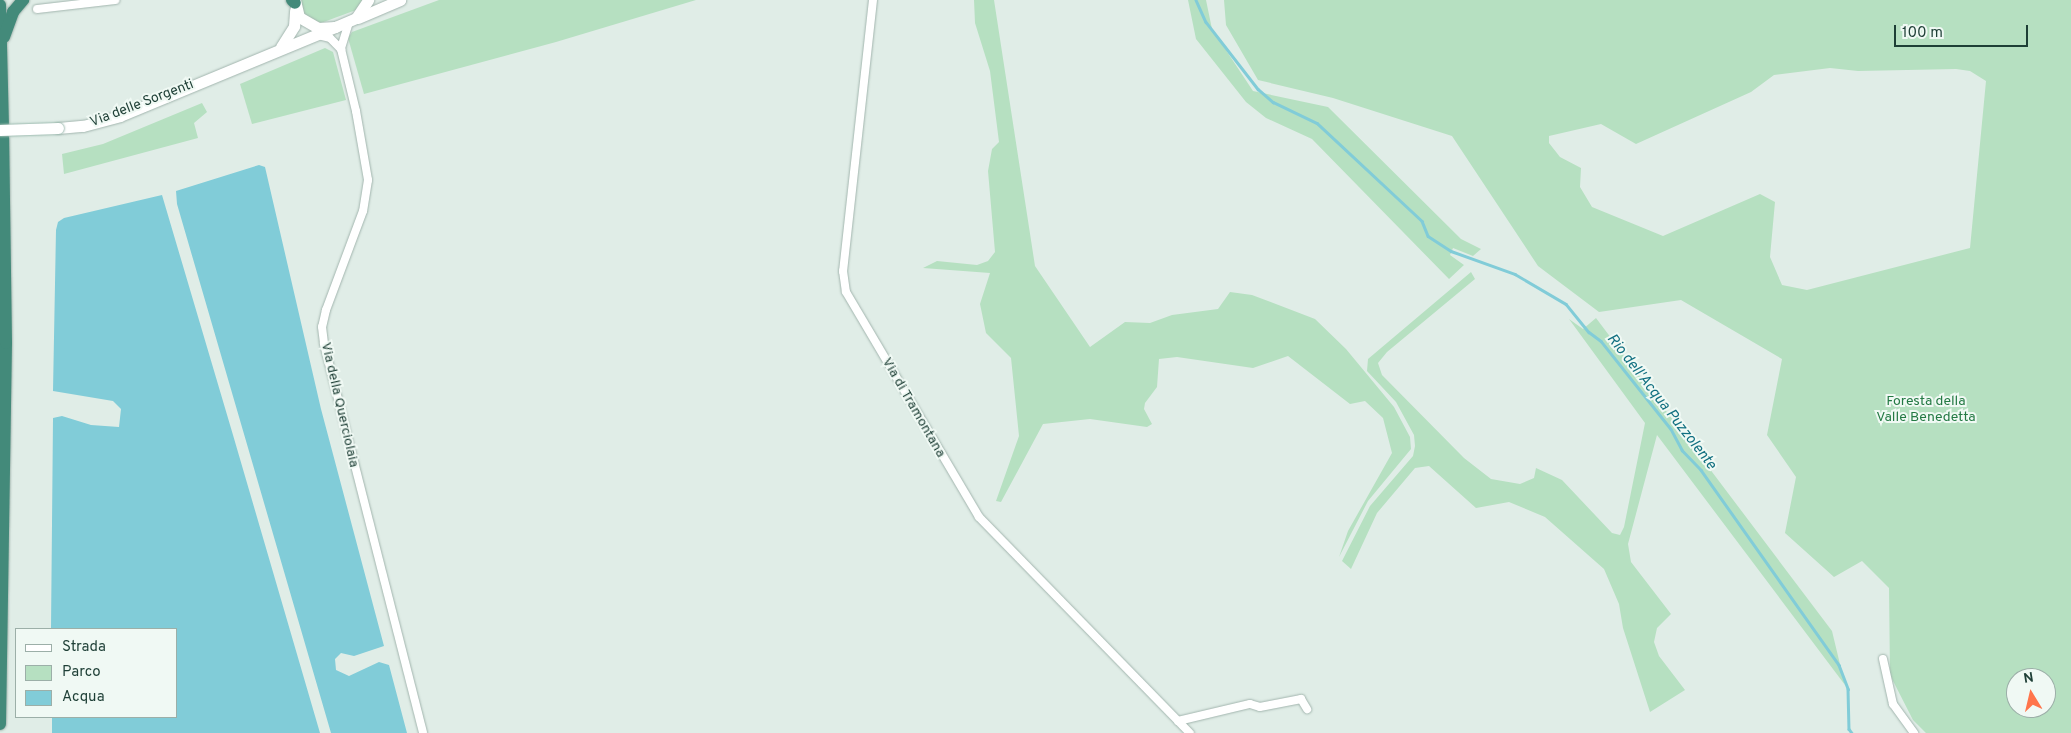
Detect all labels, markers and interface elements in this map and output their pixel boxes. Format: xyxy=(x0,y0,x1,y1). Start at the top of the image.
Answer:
scale bar xyxy=(1896,15,2030,47)
text: 100 m xyxy=(1902,24,1943,43)
street label: Via delle Sorgenti xyxy=(88,77,196,131)
water label: Rio dell'Acqua Puzzolente xyxy=(1602,331,1720,473)
street label: Via della Querciolaia xyxy=(316,341,362,469)
street label: Via di Tramontana xyxy=(877,355,949,461)
park label: Foresta della Valle Benedetta xyxy=(1876,394,1976,427)
legend xyxy=(15,628,178,718)
text: Strada xyxy=(62,638,106,657)
text: Parco xyxy=(62,663,101,682)
north arrow xyxy=(2006,668,2056,718)
text: N xyxy=(2022,669,2035,688)
text: Acqua xyxy=(62,688,105,707)

